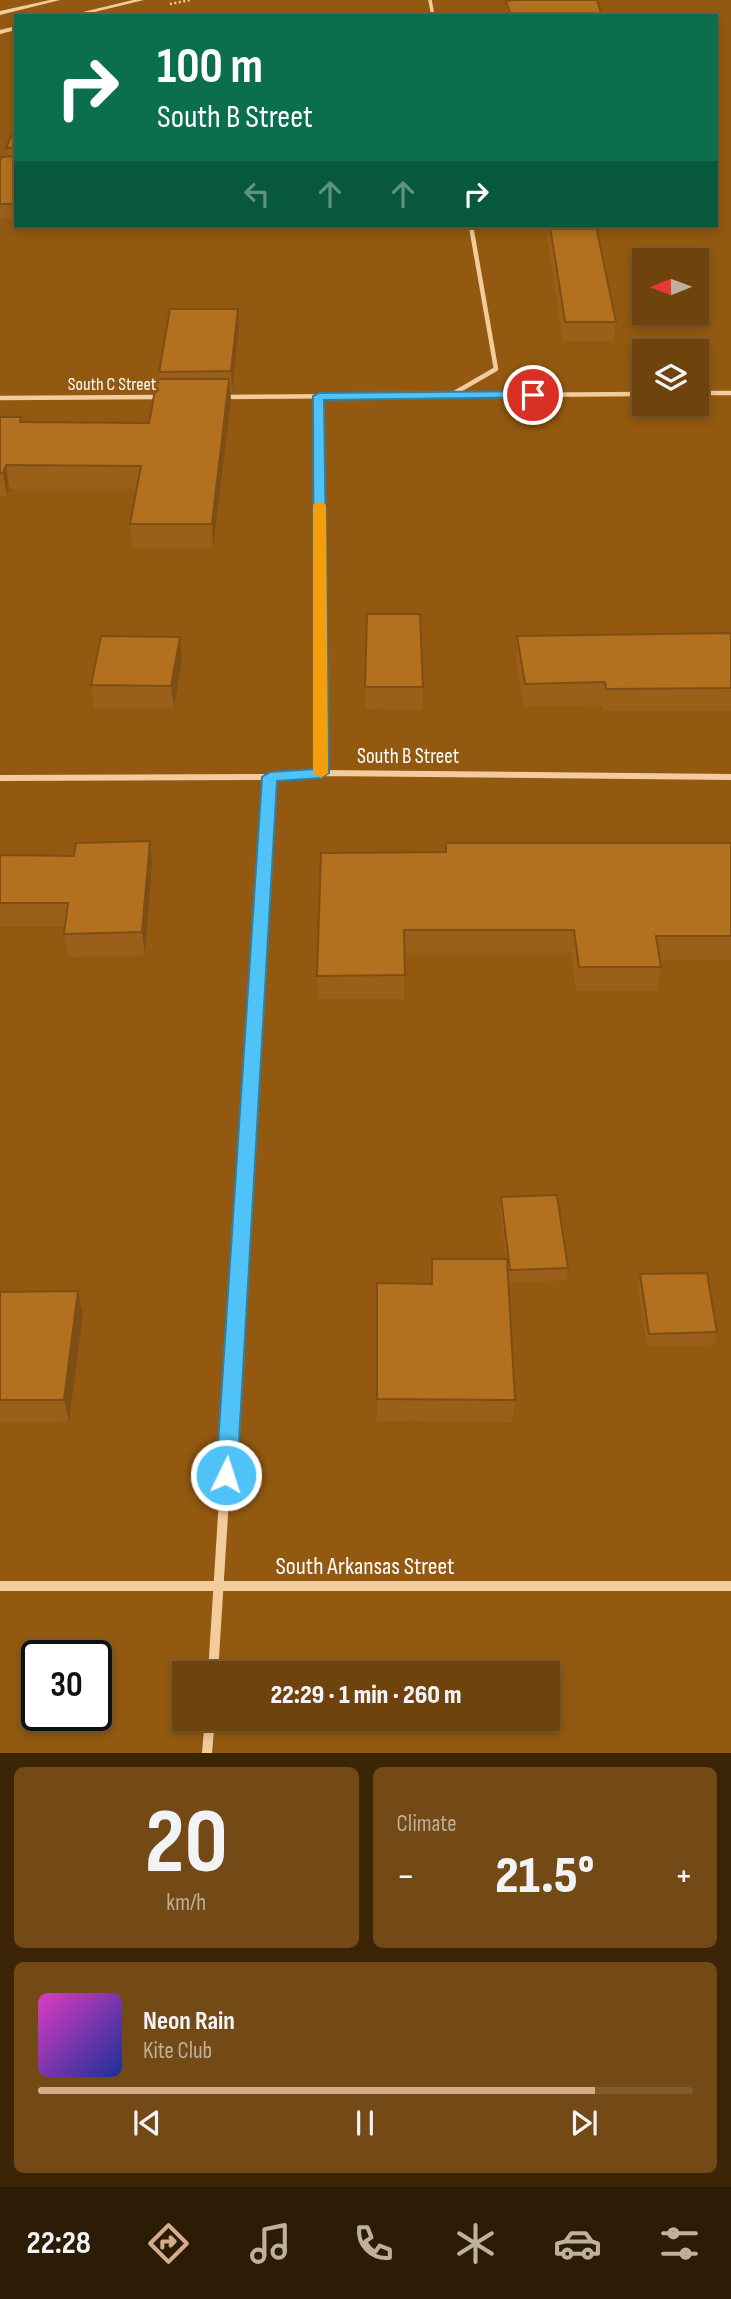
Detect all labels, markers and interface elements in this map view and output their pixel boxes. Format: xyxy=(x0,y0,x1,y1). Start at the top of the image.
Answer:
text: 100 m xyxy=(157,38,263,97)
icon: right xyxy=(42,42,133,133)
text: South B Street xyxy=(157,98,313,137)
icon: left xyxy=(238,175,276,213)
icon: ahead xyxy=(311,175,349,213)
icon: ahead xyxy=(384,175,422,213)
icon: right xyxy=(457,175,495,213)
north arrow xyxy=(632,248,709,326)
map controls xyxy=(632,248,709,416)
button: layers xyxy=(632,339,709,416)
pin xyxy=(503,365,563,425)
street label: South C Street xyxy=(68,374,157,395)
icon: arrive xyxy=(514,376,552,414)
street label: South B Street xyxy=(357,744,459,769)
position arrow xyxy=(189,1438,263,1512)
street label: South Arkansas Street xyxy=(276,1552,454,1581)
speed limit sign: 30 xyxy=(21,1640,112,1731)
text: 22:29 · 1 min · 260 m xyxy=(270,1680,462,1711)
text: 20 xyxy=(145,1789,228,1898)
text: Climate xyxy=(397,1810,456,1838)
text: 21.5° xyxy=(495,1845,594,1908)
text: − xyxy=(397,1854,415,1899)
text: + xyxy=(674,1854,693,1899)
text: km/h xyxy=(166,1889,206,1917)
text: Neon Rain xyxy=(143,2006,235,2037)
text: Kite Club xyxy=(143,2037,212,2065)
icon: previous xyxy=(128,2104,166,2142)
icon: pause xyxy=(346,2104,384,2142)
icon: next xyxy=(565,2104,603,2142)
icon: directions xyxy=(144,2219,193,2268)
icon: music xyxy=(246,2219,295,2268)
icon: phone xyxy=(349,2219,398,2268)
icon: climate xyxy=(451,2219,500,2268)
icon: car xyxy=(553,2219,602,2268)
icon: filters xyxy=(655,2219,704,2268)
text: 22:28 xyxy=(27,2224,91,2263)

